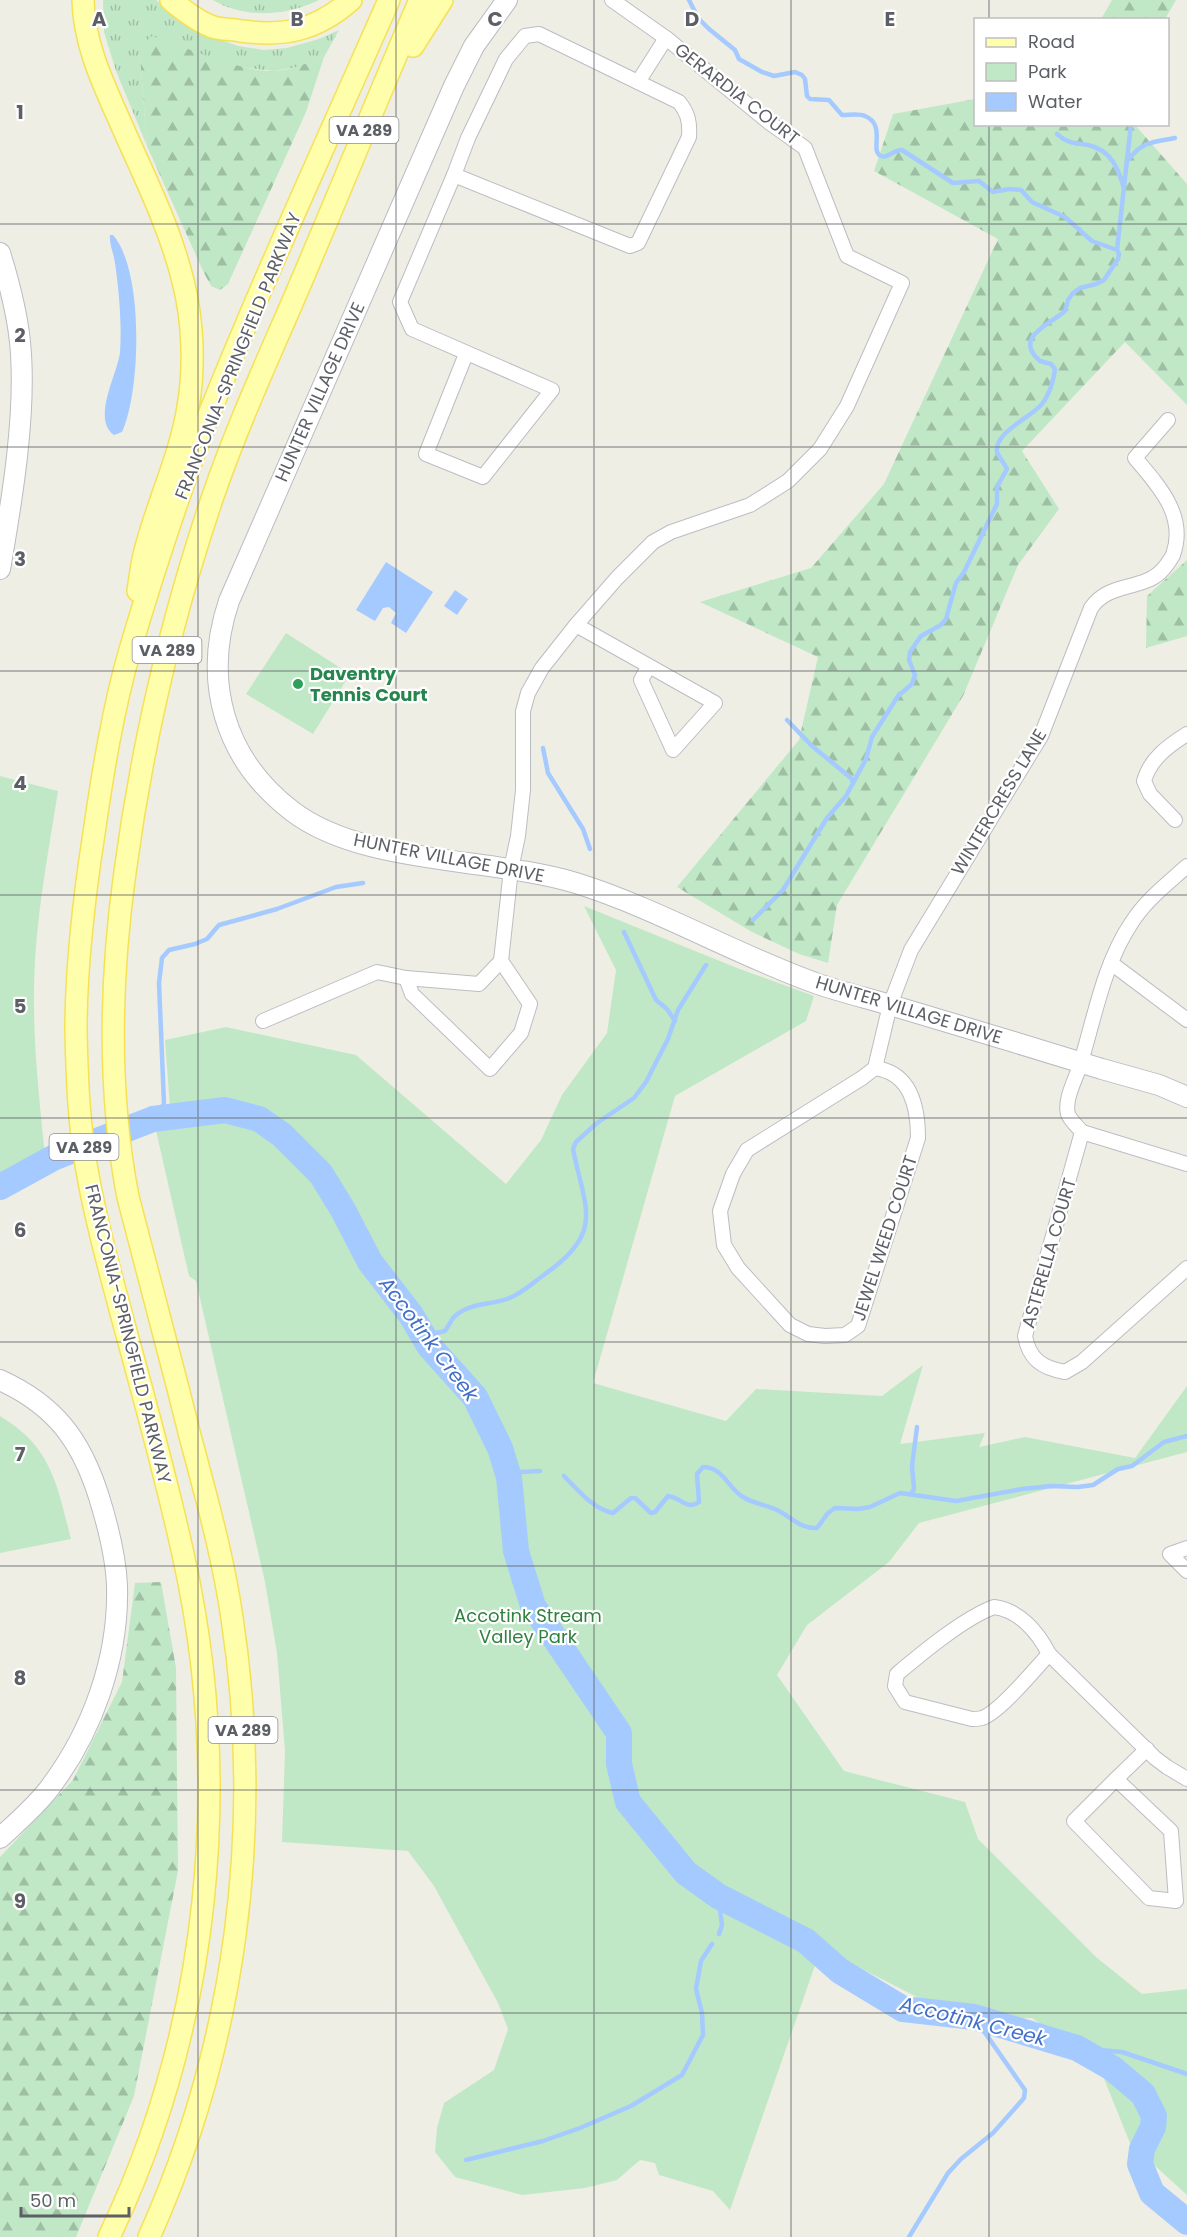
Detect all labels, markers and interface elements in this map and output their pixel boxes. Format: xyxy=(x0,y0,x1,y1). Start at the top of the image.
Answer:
text: A xyxy=(92,5,107,33)
text: B xyxy=(290,5,304,33)
text: C xyxy=(487,5,503,33)
text: D xyxy=(685,5,699,33)
text: E xyxy=(885,5,895,33)
legend xyxy=(974,18,1169,126)
text: Road xyxy=(1028,29,1075,54)
street label: GERARDIA COURT xyxy=(670,37,805,150)
text: Park xyxy=(1028,59,1067,84)
text: Water xyxy=(1028,89,1082,114)
text: 1 xyxy=(16,98,24,126)
road number: VA 289 xyxy=(330,117,398,143)
street label: FRANCONIA-SPRINGFIELD PARKWAY xyxy=(168,208,307,503)
street label: HUNTER VILLAGE DRIVE xyxy=(269,298,370,485)
text: 2 xyxy=(14,321,26,349)
text: 3 xyxy=(14,545,26,573)
road number: VA 289 xyxy=(132,637,201,663)
place label: Daventry Tennis Court xyxy=(310,661,428,707)
marker: Daventry Tennis Court xyxy=(291,677,305,691)
street label: WINTERCRESS LANE xyxy=(945,724,1052,879)
text: 4 xyxy=(13,769,27,797)
street label: HUNTER VILLAGE DRIVE xyxy=(352,827,547,888)
street label: HUNTER VILLAGE DRIVE xyxy=(813,969,1005,1050)
text: 5 xyxy=(14,992,27,1020)
road number: VA 289 xyxy=(50,1134,118,1160)
street label: JEWEL WEED COURT xyxy=(846,1152,923,1324)
street label: ASTERELLA COURT xyxy=(1015,1175,1082,1331)
street label: FRANCONIA-SPRINGFIELD PARKWAY xyxy=(79,1182,178,1487)
text: 6 xyxy=(14,1216,26,1244)
water label: Accotink Creek xyxy=(372,1270,486,1409)
text: 7 xyxy=(15,1440,26,1468)
park label: Accotink Stream Valley Park xyxy=(454,1603,602,1649)
text: 8 xyxy=(14,1664,26,1692)
road number: VA 289 xyxy=(208,1717,278,1743)
text: 9 xyxy=(14,1887,26,1915)
water label: Accotink Creek xyxy=(896,1989,1051,2053)
scale bar xyxy=(21,2180,129,2218)
text: 50 m xyxy=(30,2188,76,2213)

